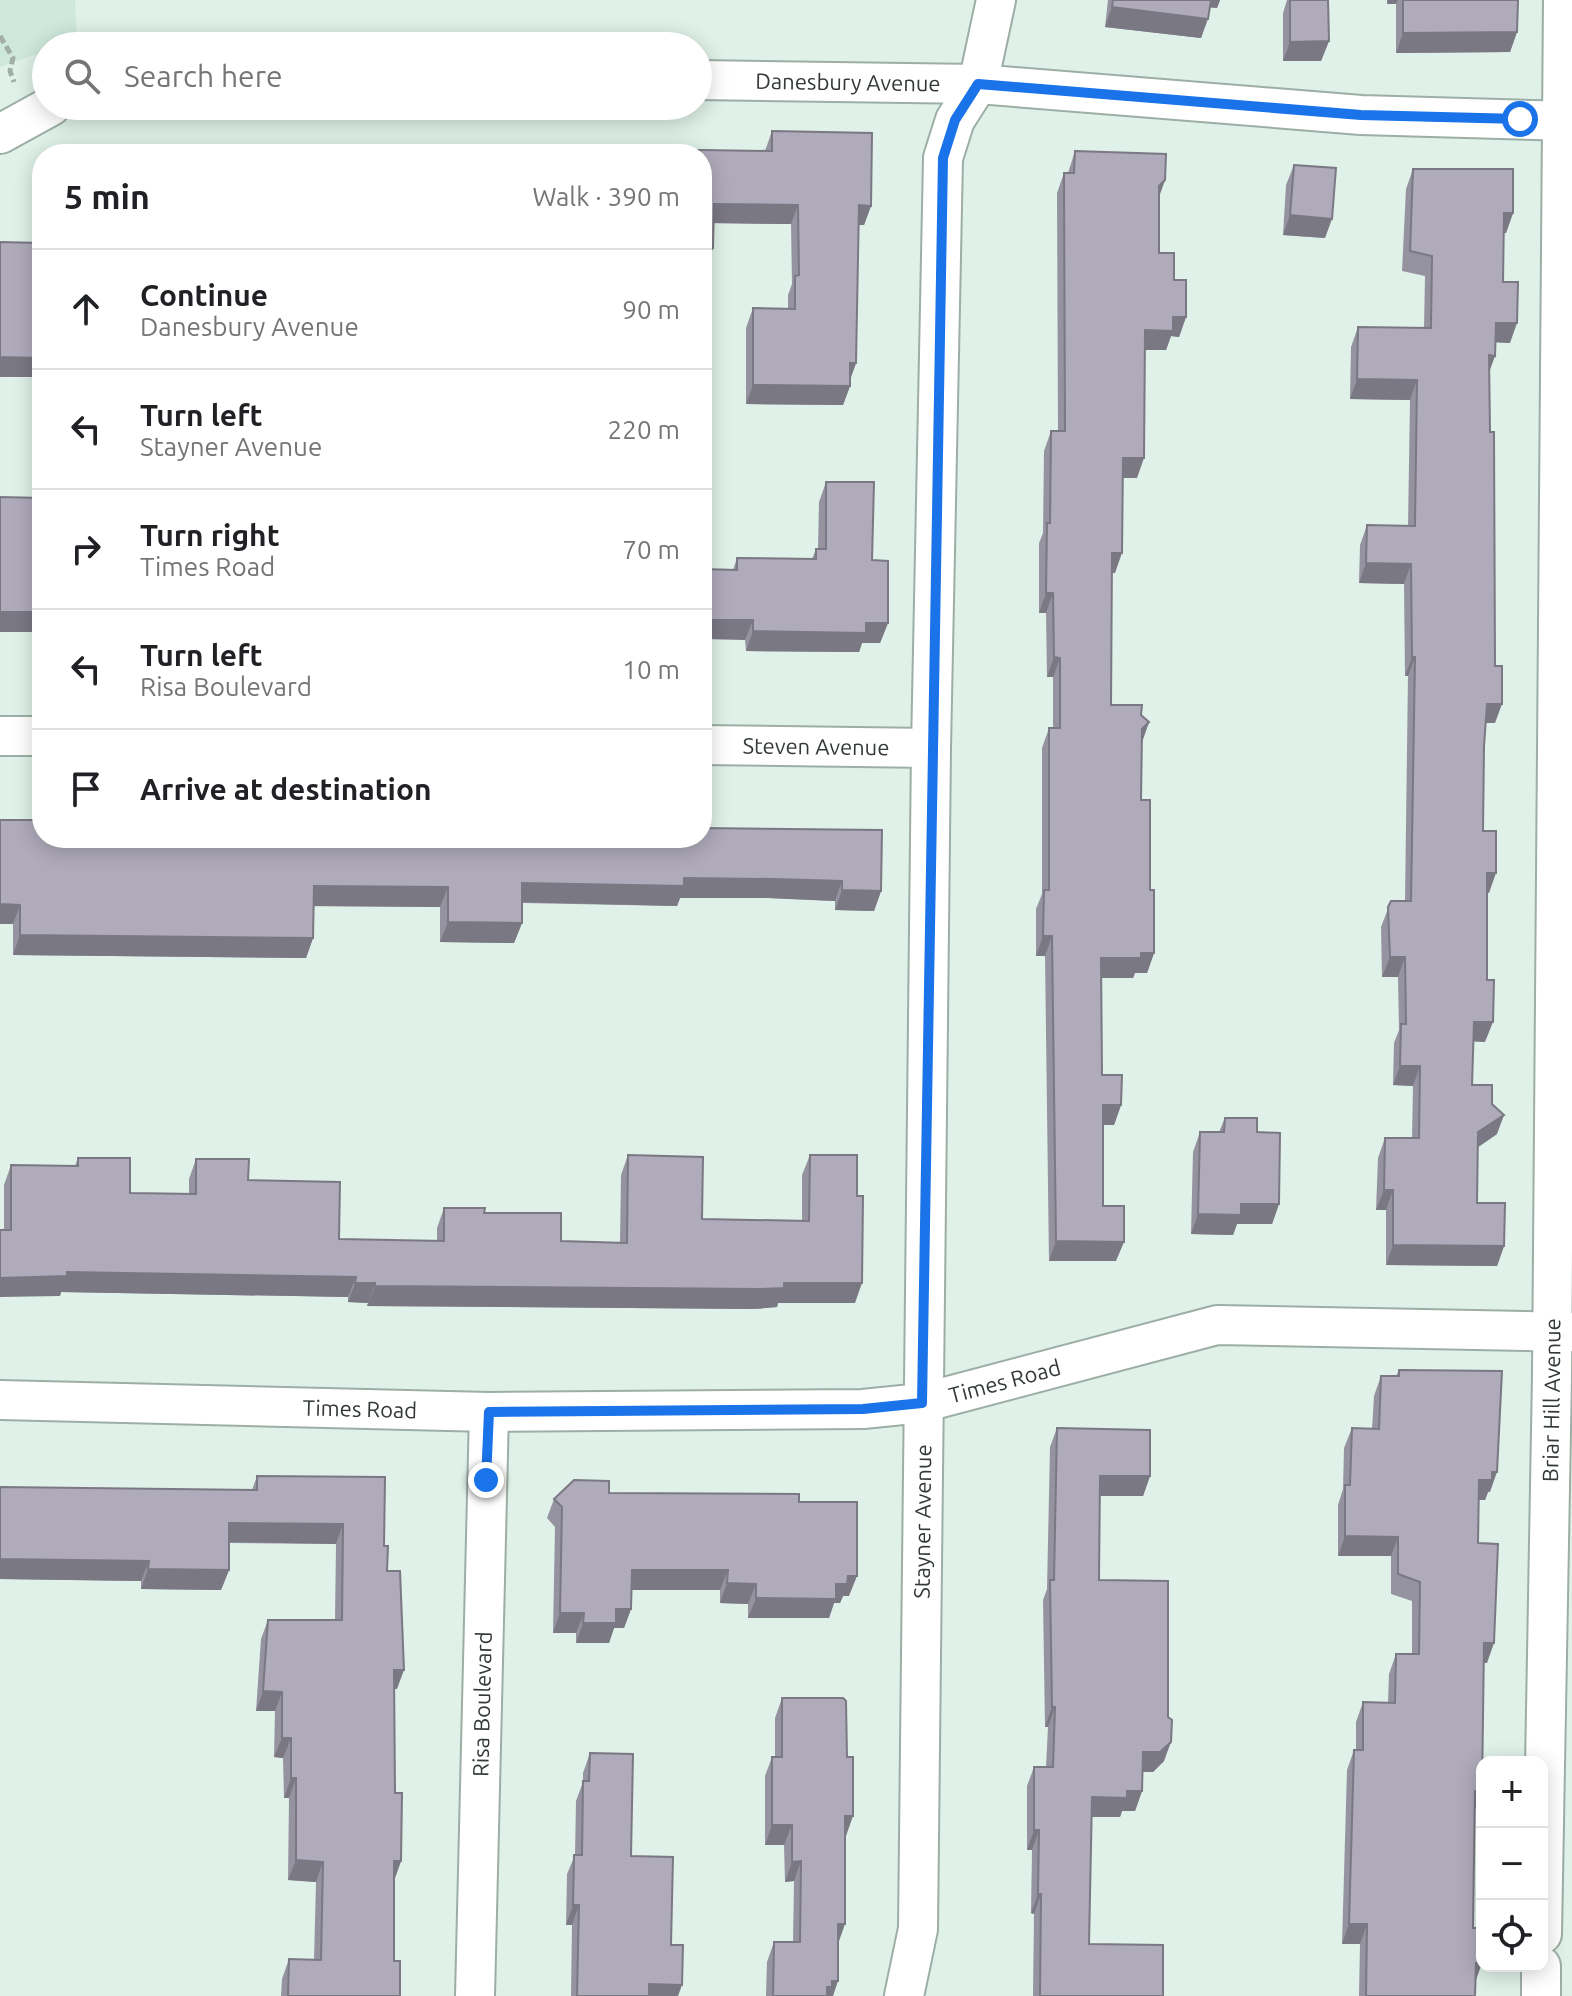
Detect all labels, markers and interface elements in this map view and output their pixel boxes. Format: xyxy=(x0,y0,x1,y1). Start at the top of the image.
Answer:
search box xyxy=(32,32,712,120)
icon: search xyxy=(60,54,104,98)
text: Search here xyxy=(124,59,283,93)
street label: Danesbury Avenue xyxy=(755,68,941,95)
route start xyxy=(1502,101,1538,137)
text: 5 min xyxy=(64,177,150,215)
text: Walk · 390 m xyxy=(532,182,680,211)
text: Continue xyxy=(140,278,268,312)
icon: ahead xyxy=(64,287,108,331)
text: 90 m xyxy=(622,295,680,324)
text: Danesbury Avenue xyxy=(140,312,359,341)
text: Turn left xyxy=(140,398,262,432)
icon: left xyxy=(64,407,108,451)
text: 220 m xyxy=(608,415,680,444)
text: Stayner Avenue xyxy=(140,432,322,461)
text: Turn right xyxy=(140,518,280,552)
icon: right xyxy=(64,527,108,571)
text: 70 m xyxy=(622,535,680,564)
text: Times Road xyxy=(140,552,275,581)
text: Turn left xyxy=(140,638,262,672)
icon: left xyxy=(64,647,108,691)
text: 10 m xyxy=(622,655,680,684)
text: Risa Boulevard xyxy=(140,672,312,701)
street label: Steven Avenue xyxy=(742,733,890,759)
icon: arrive xyxy=(64,767,108,811)
text: Arrive at destination xyxy=(140,772,432,806)
street label: Briar Hill Avenue xyxy=(1537,1318,1564,1482)
street label: Times Road xyxy=(946,1354,1063,1407)
street label: Times Road xyxy=(302,1394,417,1422)
street label: Stayner Avenue xyxy=(909,1444,935,1599)
route end xyxy=(468,1462,504,1498)
street label: Risa Boulevard xyxy=(467,1631,496,1777)
map controls xyxy=(1476,1756,1548,1972)
button: + xyxy=(1476,1756,1548,1828)
button: − xyxy=(1476,1828,1548,1900)
button: locate xyxy=(1476,1900,1548,1972)

